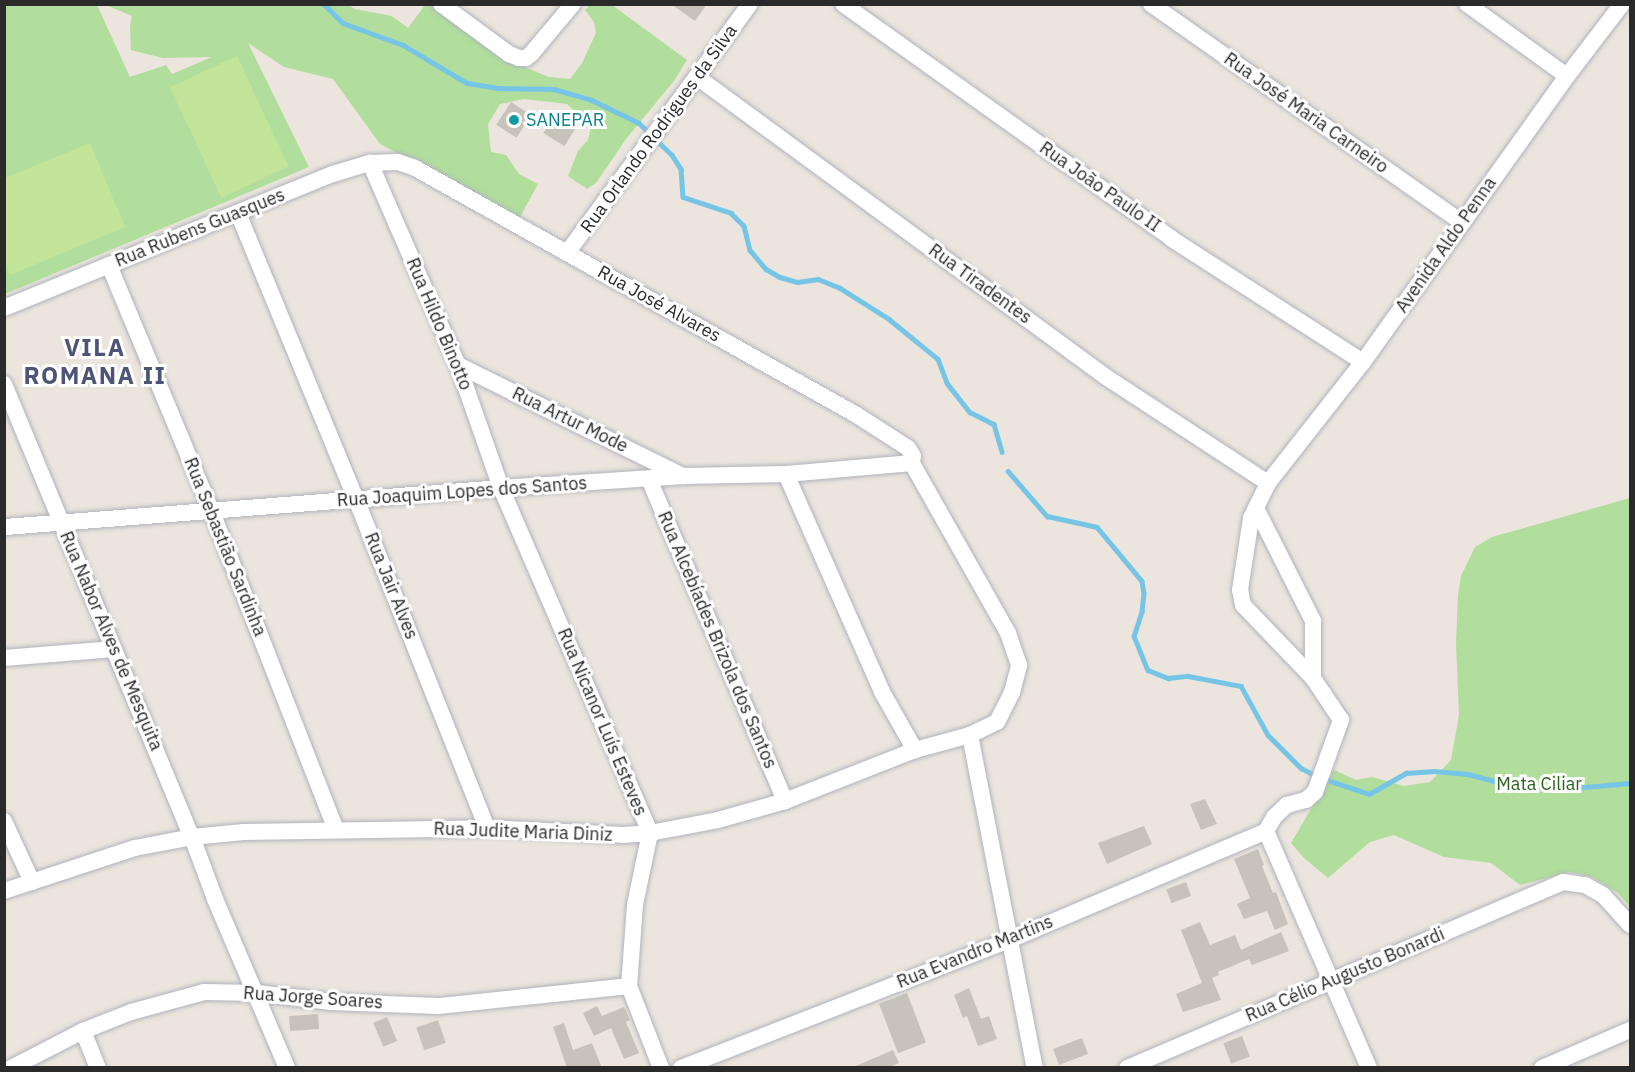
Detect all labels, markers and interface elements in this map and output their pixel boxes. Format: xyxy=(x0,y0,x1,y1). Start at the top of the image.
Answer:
street label: Rua Orlando Rodrigues da Silva xyxy=(576,21,742,237)
street label: Rua José Maria Carneiro xyxy=(1220,48,1392,178)
place label: SANEPAR xyxy=(526,109,604,131)
marker: SANEPAR xyxy=(507,113,521,127)
street label: Rua João Paulo II xyxy=(1035,137,1165,237)
street label: Avenida Aldo Penna xyxy=(1391,173,1501,317)
street label: Rua Rubens Guasques xyxy=(112,184,288,272)
street label: Rua Tiradentes xyxy=(924,239,1036,329)
street label: Rua Hildo Binotto xyxy=(401,255,477,393)
street label: Rua José Alvares xyxy=(594,261,724,347)
district label: VILA ROMANA II xyxy=(24,334,166,390)
street label: Rua Artur Mode xyxy=(509,383,631,457)
street label: Rua Sebastião Sardinha xyxy=(179,454,271,640)
street label: Rua Joaquim Lopes dos Santos xyxy=(336,472,588,512)
street label: Rua Alcebíades Brizola dos Santos xyxy=(653,508,781,772)
street label: Rua Nabor Alves de Mesquita xyxy=(55,528,167,754)
street label: Rua Jair Alves xyxy=(360,529,422,643)
street label: Rua Nicanor Luís Esteves xyxy=(553,625,651,819)
park label: Mata Ciliar xyxy=(1496,773,1582,795)
street label: Rua Judite Maria Diniz xyxy=(433,818,613,846)
street label: Rua Evandro Martins xyxy=(894,911,1056,993)
street label: Rua Célio Augusto Bonardi xyxy=(1242,923,1448,1027)
street label: Rua Jorge Soares xyxy=(242,982,384,1014)

